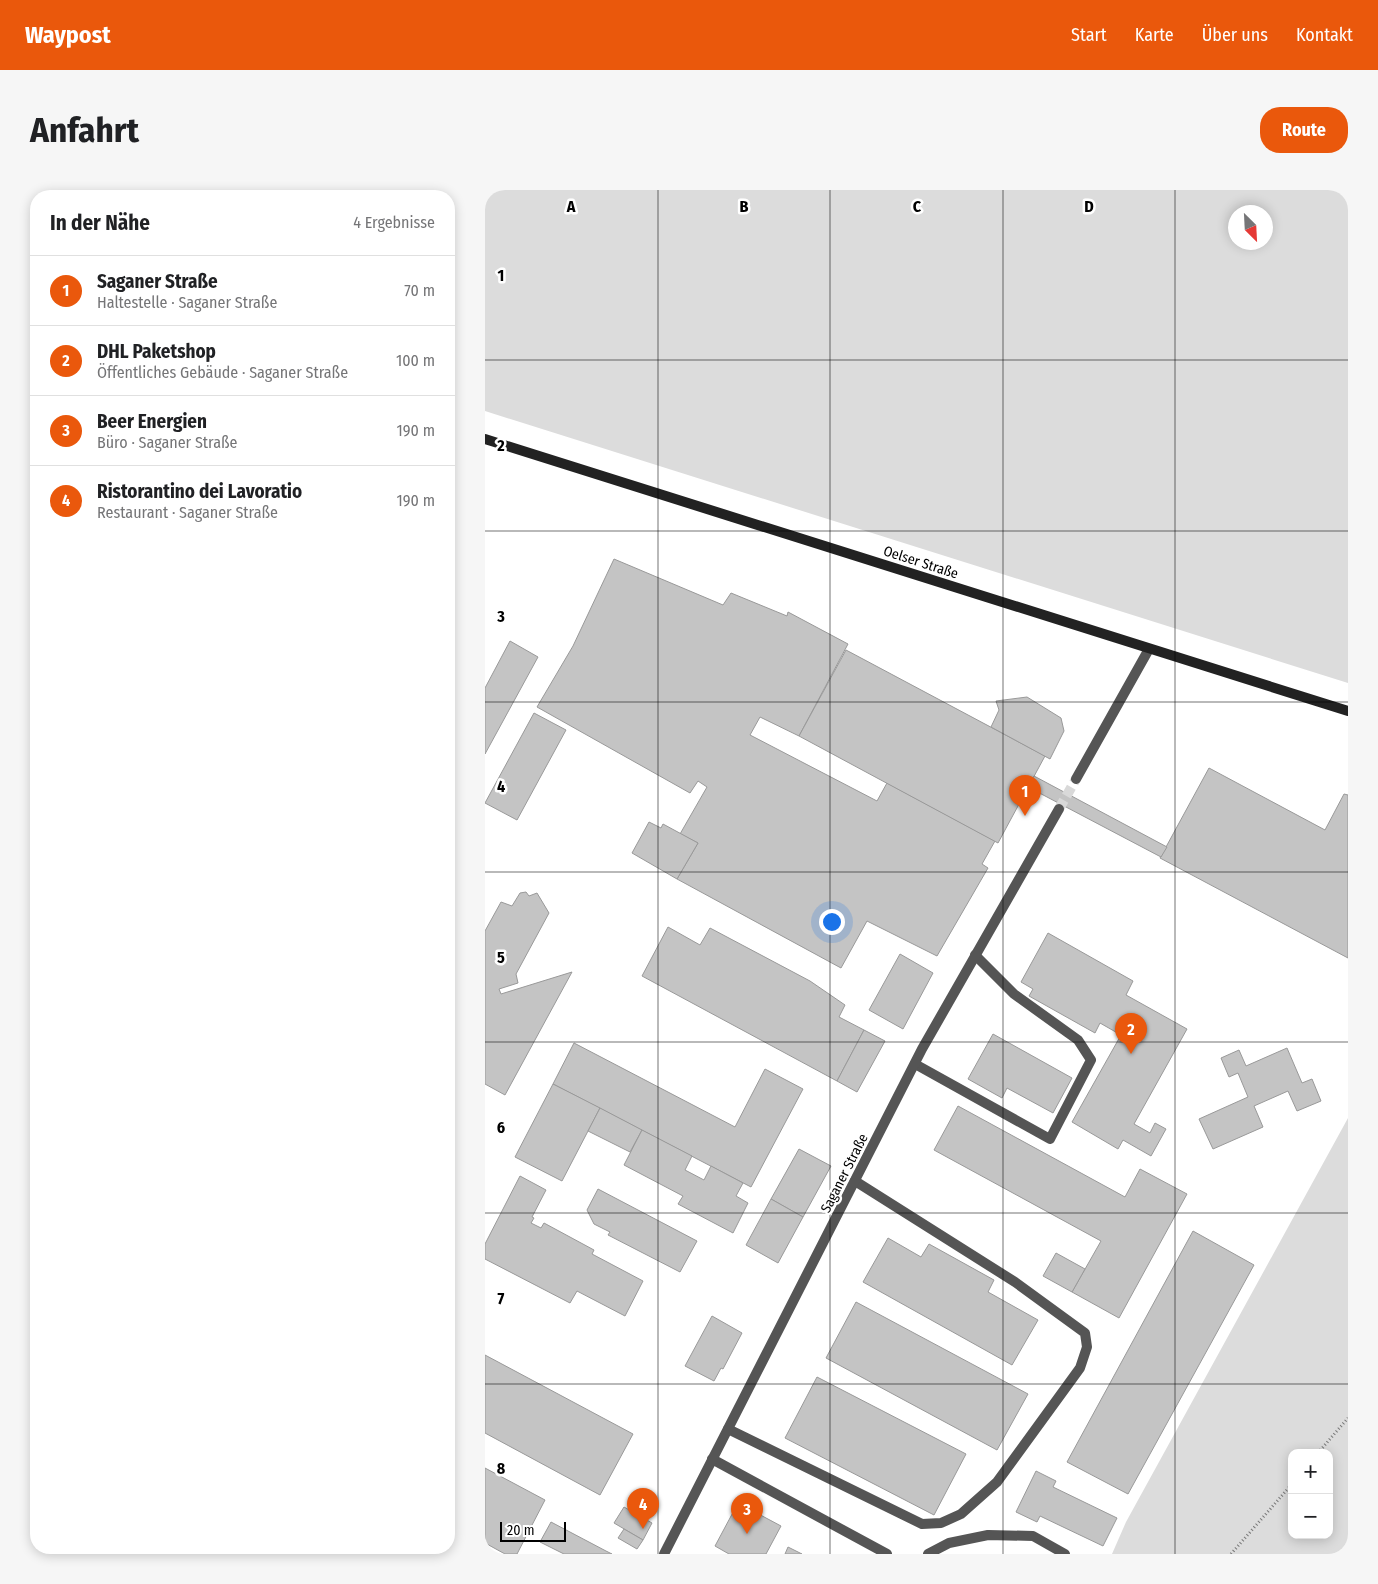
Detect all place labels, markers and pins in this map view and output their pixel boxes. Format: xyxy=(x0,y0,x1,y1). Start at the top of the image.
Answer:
pin: 1 xyxy=(1009,775,1041,816)
pin: 2 xyxy=(1115,1013,1147,1054)
pin: 4 xyxy=(627,1488,659,1529)
pin: 3 xyxy=(731,1493,763,1534)

